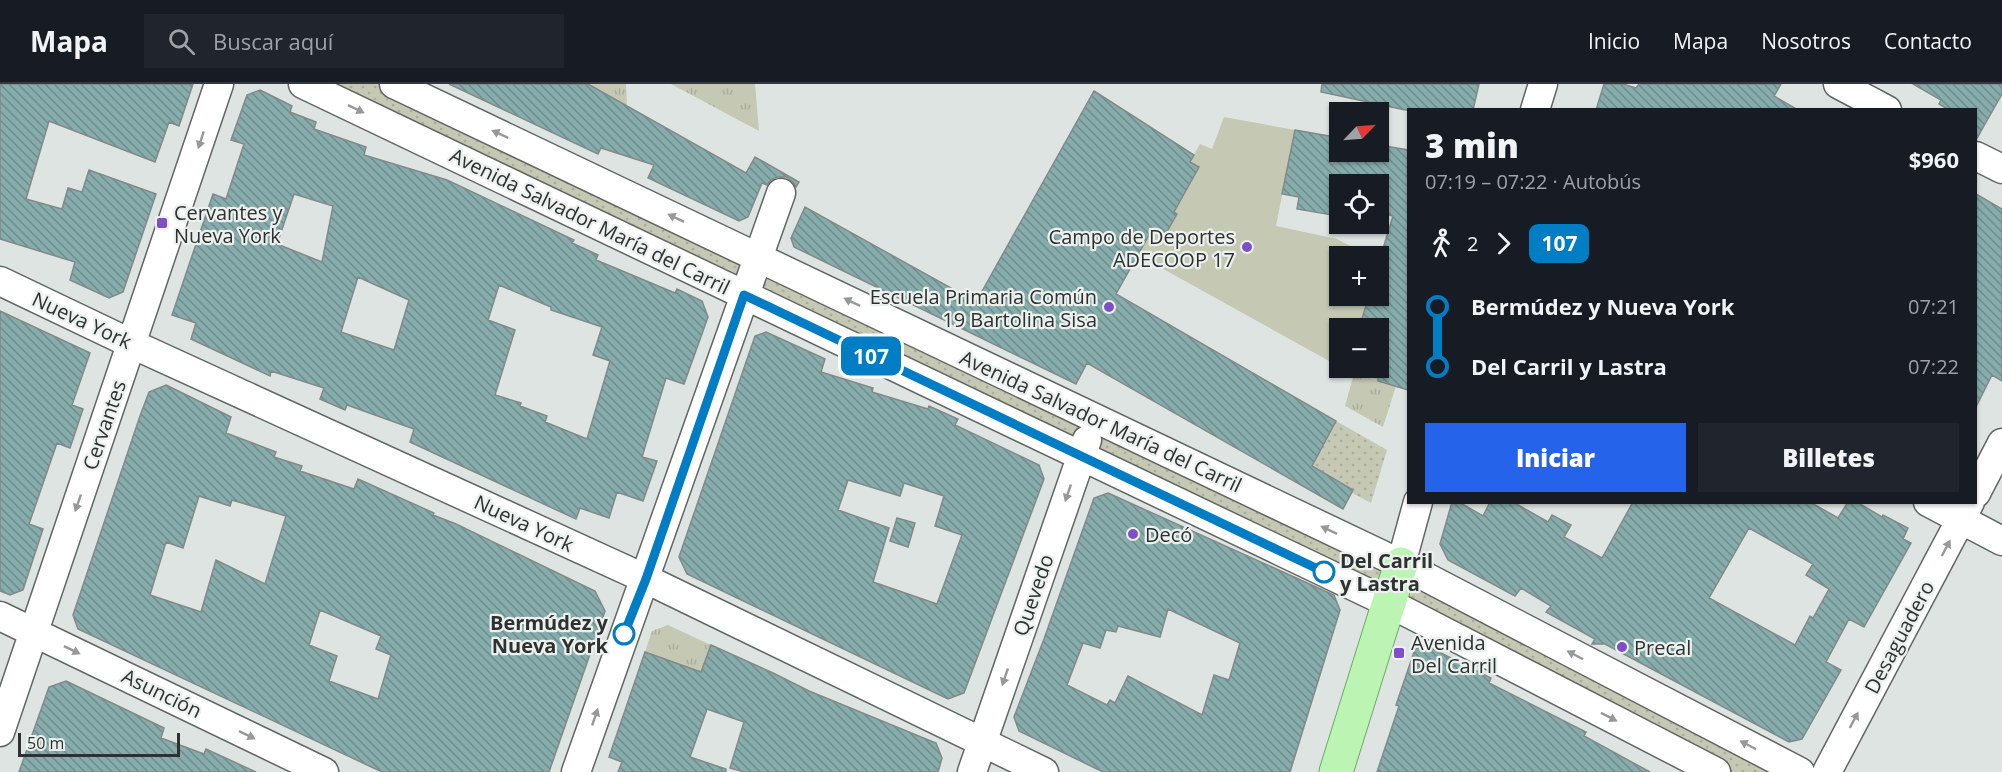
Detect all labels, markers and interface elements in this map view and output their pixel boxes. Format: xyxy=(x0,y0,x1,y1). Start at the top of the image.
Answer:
search box xyxy=(144,14,564,68)
text: Mapa xyxy=(30,22,108,60)
icon: search xyxy=(165,25,198,58)
text: Buscar aquí xyxy=(213,26,333,56)
text: Inicio xyxy=(1588,27,1640,55)
text: Mapa xyxy=(1673,27,1728,55)
text: Nosotros xyxy=(1761,27,1851,55)
text: Contacto xyxy=(1884,27,1972,55)
north arrow xyxy=(1329,102,1389,162)
map controls xyxy=(1329,102,1389,378)
one-way arrow xyxy=(348,105,365,114)
text: 3 min xyxy=(1425,123,1519,168)
one-way arrow xyxy=(492,130,509,139)
one-way arrow xyxy=(195,131,205,149)
street label: Avenida Salvador María del Carril xyxy=(446,141,734,301)
text: $960 xyxy=(1909,144,1959,174)
text: 07:19 – 07:22 · Autobús xyxy=(1425,168,1641,195)
button: locate xyxy=(1329,174,1389,234)
place label: Cervantes y Nueva York xyxy=(174,199,283,249)
one-way arrow xyxy=(668,214,685,223)
marker: Cervantes y Nueva York xyxy=(155,216,169,230)
place label: Campo de Deportes ADECOOP 17 xyxy=(1049,223,1235,273)
icon: walk xyxy=(1425,227,1458,260)
icon: forward xyxy=(1487,227,1520,260)
text: 107 xyxy=(1541,229,1577,257)
text: 2 xyxy=(1467,230,1478,257)
marker: Campo de Deportes ADECOOP 17 xyxy=(1240,240,1254,254)
button: + xyxy=(1329,246,1389,306)
place label: Escuela Primaria Común 19 Bartolina Sisa xyxy=(870,283,1097,333)
street label: Nueva York xyxy=(28,285,137,355)
text: Bermúdez y Nueva York xyxy=(1471,291,1734,321)
text: 07:21 xyxy=(1908,293,1959,320)
one-way arrow xyxy=(844,298,861,307)
marker: Escuela Primaria Común 19 Bartolina Sisa xyxy=(1102,300,1116,314)
button: − xyxy=(1329,318,1389,378)
line badge: 107 xyxy=(836,336,906,376)
text: 107 xyxy=(853,342,889,370)
street label: Avenida Salvador María del Carril xyxy=(956,344,1246,498)
text: Del Carril y Lastra xyxy=(1471,351,1667,381)
text: 07:22 xyxy=(1908,353,1959,380)
street label: Cervantes xyxy=(76,377,132,473)
button: Iniciar xyxy=(1425,423,1686,492)
button: Billetes xyxy=(1698,423,1959,492)
one-way arrow xyxy=(1063,484,1073,502)
street label: Nueva York xyxy=(470,488,579,558)
one-way arrow xyxy=(72,494,82,512)
place label: Decó xyxy=(1145,521,1192,548)
one-way arrow xyxy=(1321,525,1338,534)
marker: Decó xyxy=(1126,527,1140,541)
one-way arrow xyxy=(1941,539,1951,556)
place label: Del Carril y Lastra xyxy=(1340,547,1433,597)
street label: Quevedo xyxy=(1006,551,1060,639)
marker: Del Carril y Lastra xyxy=(1313,561,1335,583)
street label: Desaguadero xyxy=(1858,576,1940,698)
place label: Bermúdez y Nueva York xyxy=(490,609,609,659)
marker: Bermúdez y Nueva York xyxy=(613,623,635,645)
place label: Avenida Del Carril xyxy=(1411,629,1497,679)
place label: Precal xyxy=(1634,634,1691,661)
marker: Precal xyxy=(1615,640,1629,654)
one-way arrow xyxy=(63,645,80,654)
marker: Avenida Del Carril xyxy=(1392,646,1406,660)
one-way arrow xyxy=(1566,650,1583,660)
street label: Asunción xyxy=(118,662,206,724)
one-way arrow xyxy=(999,668,1009,686)
one-way arrow xyxy=(591,708,600,726)
one-way arrow xyxy=(1600,711,1618,721)
one-way arrow xyxy=(1850,712,1859,729)
scale bar xyxy=(18,730,180,758)
one-way arrow xyxy=(239,730,256,739)
text: 50 m xyxy=(27,732,64,754)
one-way arrow xyxy=(1739,740,1756,750)

